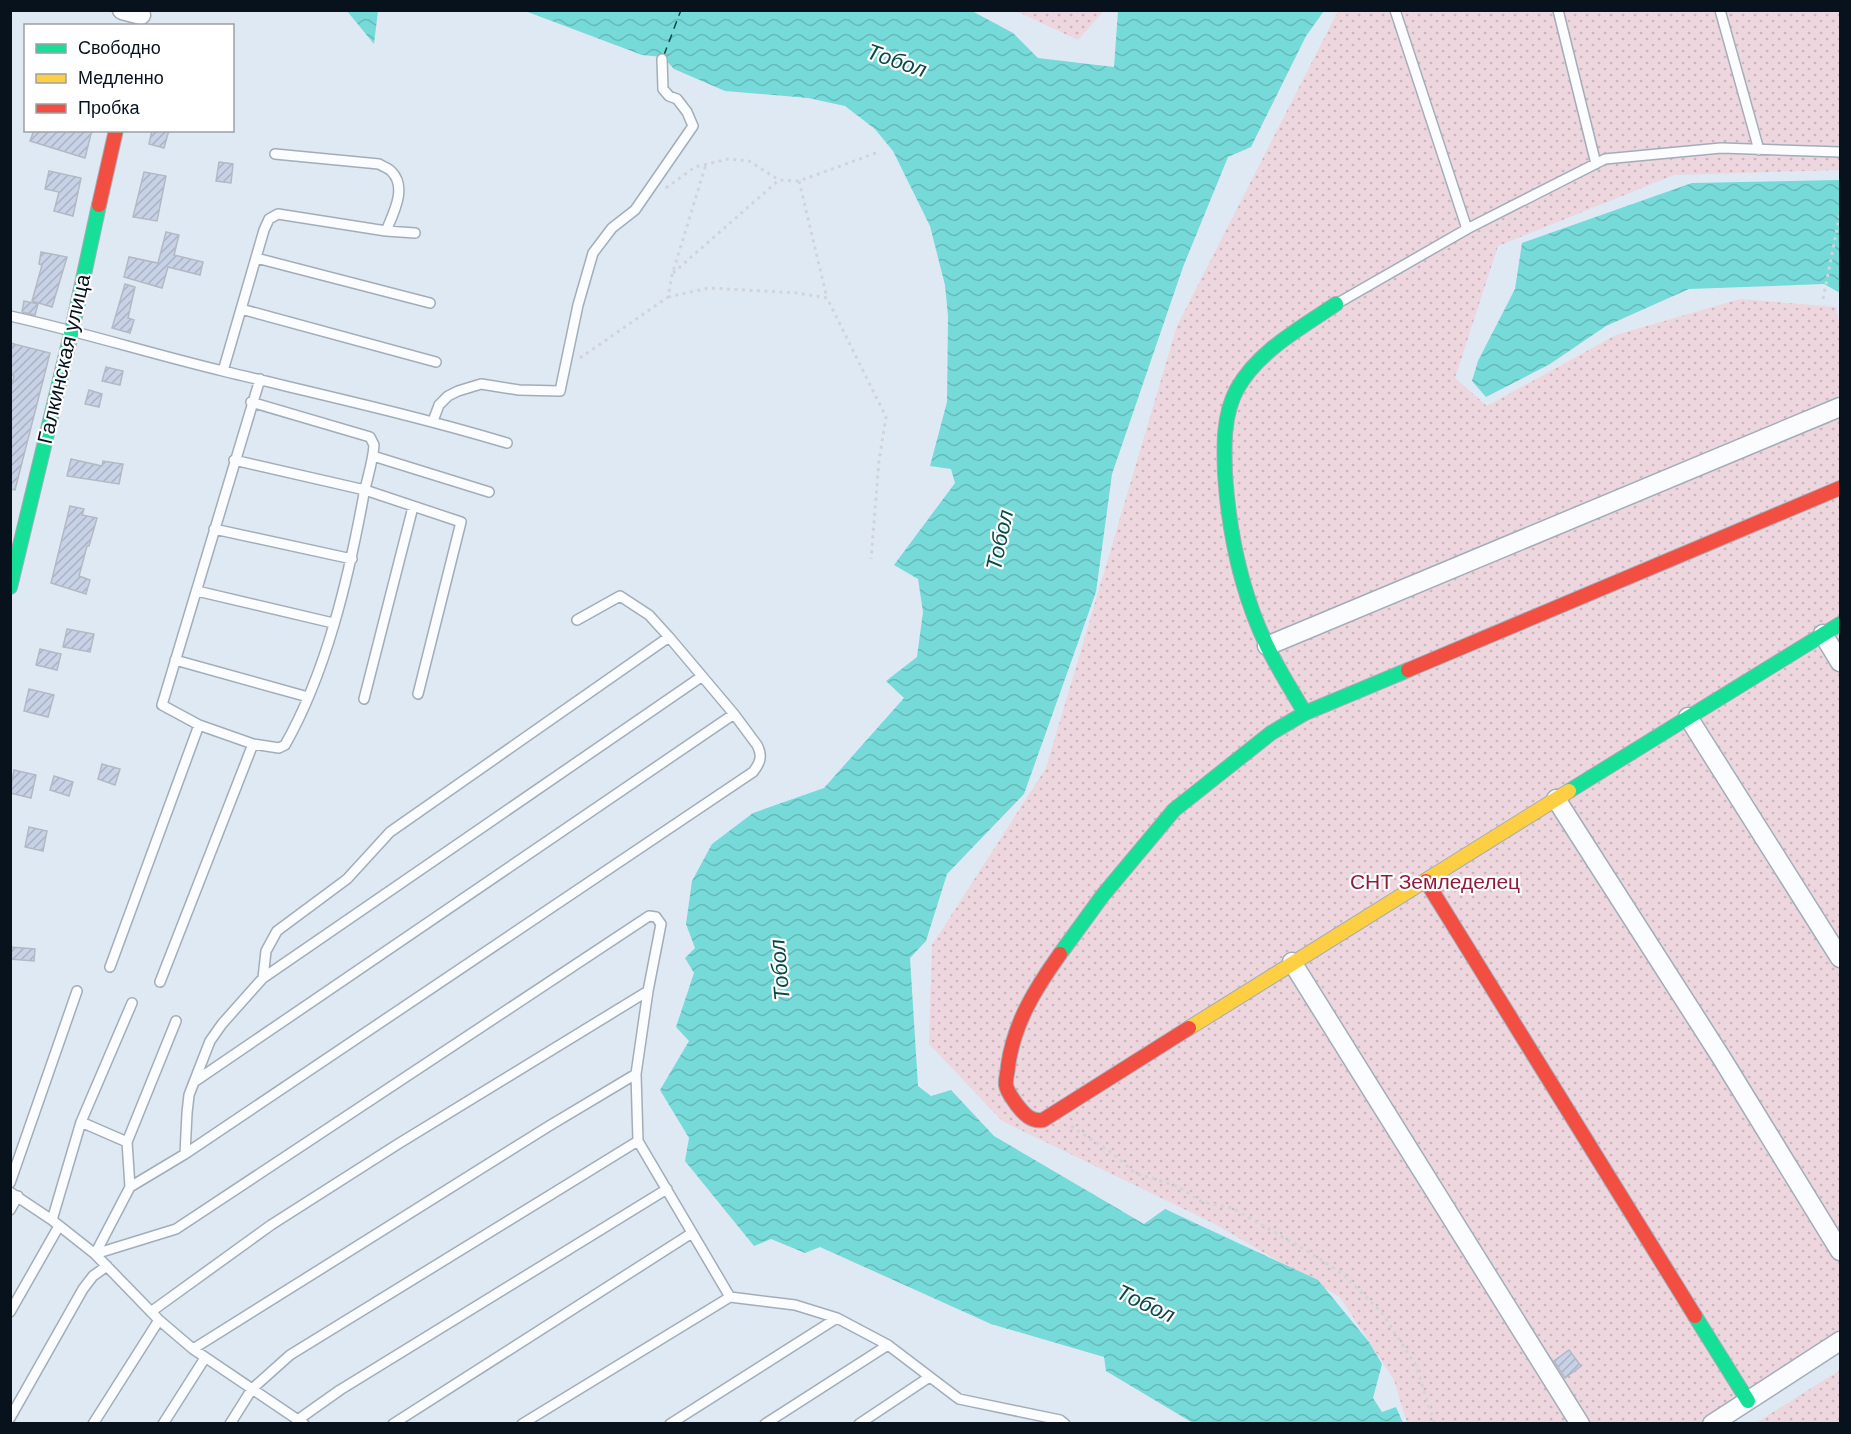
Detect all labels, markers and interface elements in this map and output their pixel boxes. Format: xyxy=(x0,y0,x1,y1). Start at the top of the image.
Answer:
legend xyxy=(24,24,234,132)
text: Свободно xyxy=(78,36,161,60)
water label: Тобол xyxy=(863,37,931,84)
text: Медленно xyxy=(78,66,164,90)
text: Пробка xyxy=(78,96,141,120)
street label: Галкинская улица xyxy=(31,271,97,447)
water label: Тобол xyxy=(979,507,1020,573)
park label: СНТ Земледелец xyxy=(1350,868,1520,896)
water label: Тобол xyxy=(762,938,797,1002)
water label: Тобол xyxy=(1112,1277,1180,1330)

